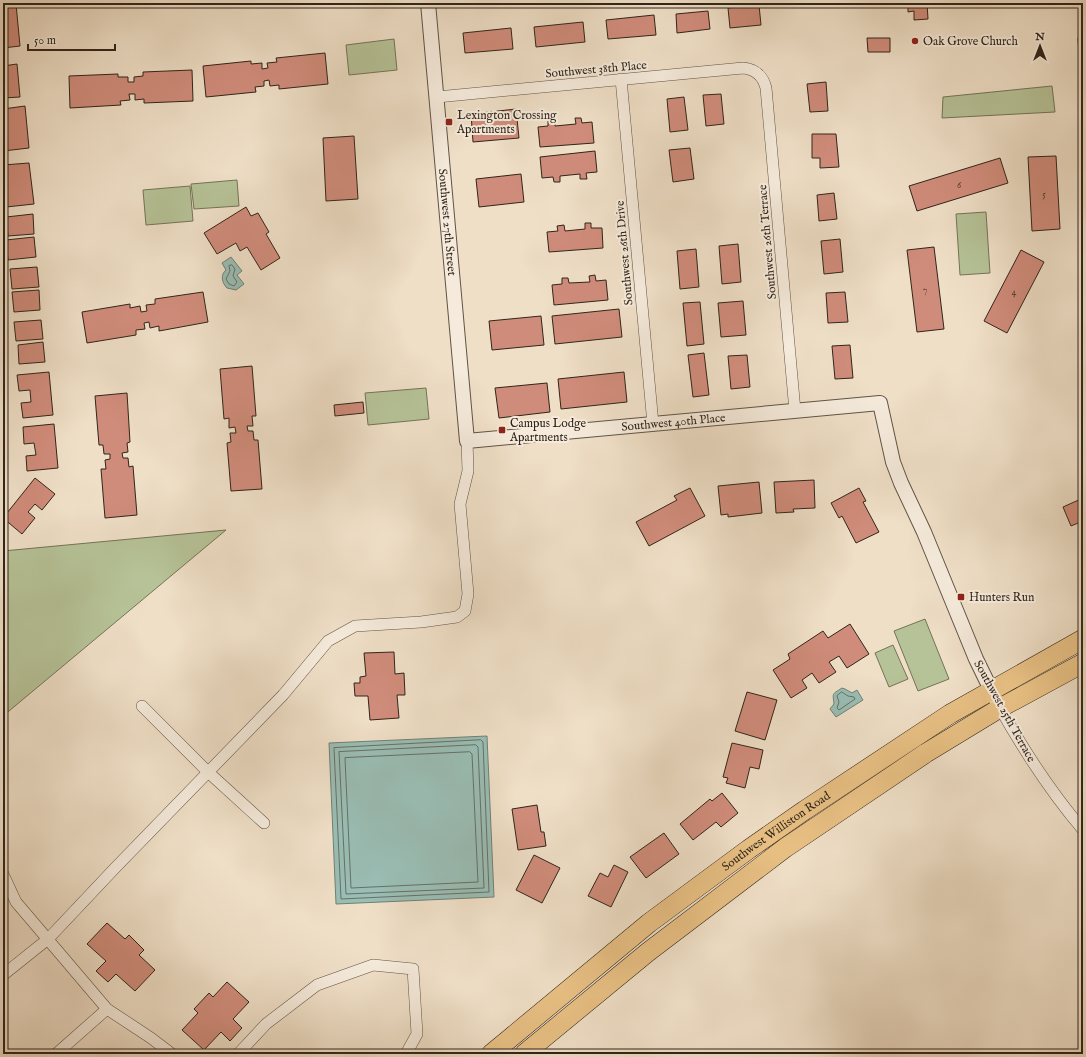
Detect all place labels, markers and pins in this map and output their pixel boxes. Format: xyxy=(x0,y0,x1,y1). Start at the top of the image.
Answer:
place label: Oak Grove Church xyxy=(923,34,1019,49)
marker: Oak Grove Church xyxy=(910,36,920,46)
place label: Lexington Crossing Apartments xyxy=(456,108,557,138)
marker: Lexington Crossing Apartments xyxy=(444,117,454,127)
place label: Campus Lodge Apartments xyxy=(509,416,587,446)
marker: Campus Lodge Apartments xyxy=(497,425,507,435)
place label: Hunters Run xyxy=(969,590,1035,605)
marker: Hunters Run xyxy=(956,592,966,602)

